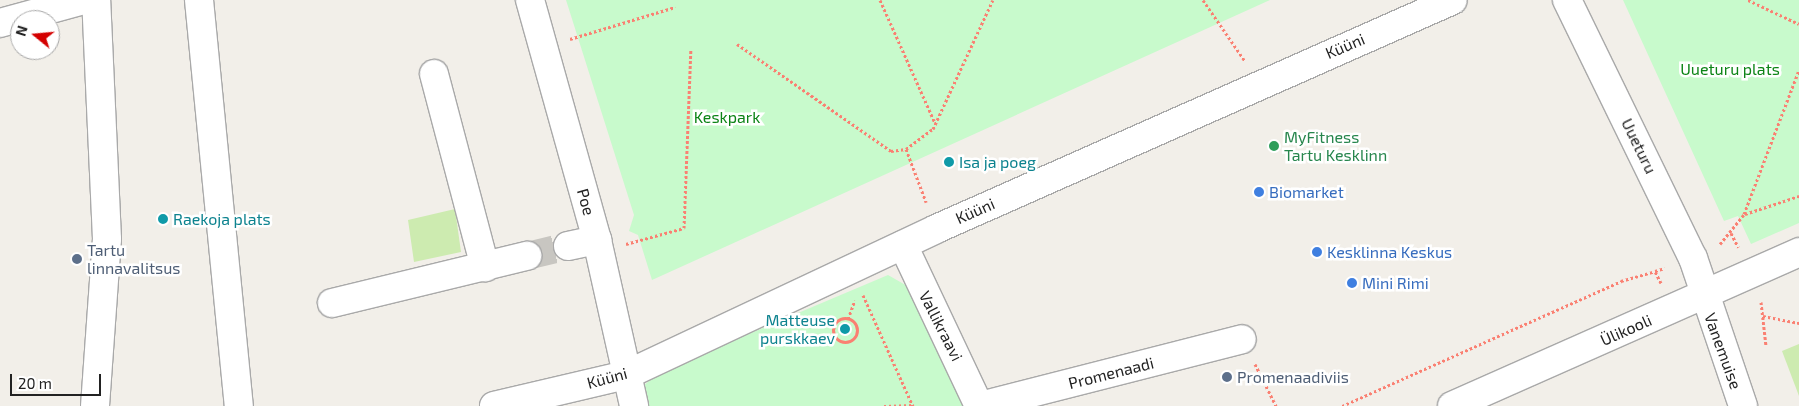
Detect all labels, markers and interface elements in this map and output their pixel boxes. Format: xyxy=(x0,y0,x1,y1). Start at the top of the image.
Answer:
north arrow xyxy=(10,10,60,60)
text: N xyxy=(12,23,31,38)
street label: Küüni xyxy=(1322,29,1368,63)
park label: Uueturu plats xyxy=(1680,59,1780,79)
park label: Keskpark xyxy=(694,107,760,127)
street label: Uueturu xyxy=(1617,115,1661,177)
place label: MyFitness Tartu Kesklinn xyxy=(1284,127,1387,165)
marker: MyFitness Tartu Kesklinn xyxy=(1268,140,1280,152)
place label: Isa ja poeg xyxy=(959,152,1036,172)
marker: Isa ja poeg xyxy=(943,156,955,168)
place label: Biomarket xyxy=(1269,182,1344,202)
street label: Poe xyxy=(573,186,599,218)
marker: Biomarket xyxy=(1253,186,1265,198)
street label: Küüni xyxy=(952,194,998,228)
place label: Raekoja plats xyxy=(173,209,271,229)
marker: Raekoja plats xyxy=(157,213,169,225)
place label: Tartu linnavalitsus xyxy=(87,240,180,278)
place label: Kesklinna Keskus xyxy=(1327,242,1452,262)
marker: Kesklinna Keskus xyxy=(1311,246,1323,258)
marker: Tartu linnavalitsus xyxy=(71,253,83,265)
place label: Mini Rimi xyxy=(1362,273,1429,293)
marker: Mini Rimi xyxy=(1346,277,1358,289)
street label: Vallikraavi xyxy=(915,288,967,364)
place label: Matteuse purskkaev xyxy=(760,310,835,348)
street label: Ülikooli xyxy=(1597,310,1655,350)
street label: Vanemuise xyxy=(1700,310,1746,392)
marker: Matteuse purskkaev xyxy=(839,323,851,335)
street label: Promenaadi xyxy=(1066,353,1156,393)
street label: Küüni xyxy=(585,363,629,393)
scale bar xyxy=(12,364,104,396)
place label: Promenaadiviis xyxy=(1237,367,1349,387)
marker: Promenaadiviis xyxy=(1221,371,1233,383)
text: 20 m xyxy=(18,374,52,392)

